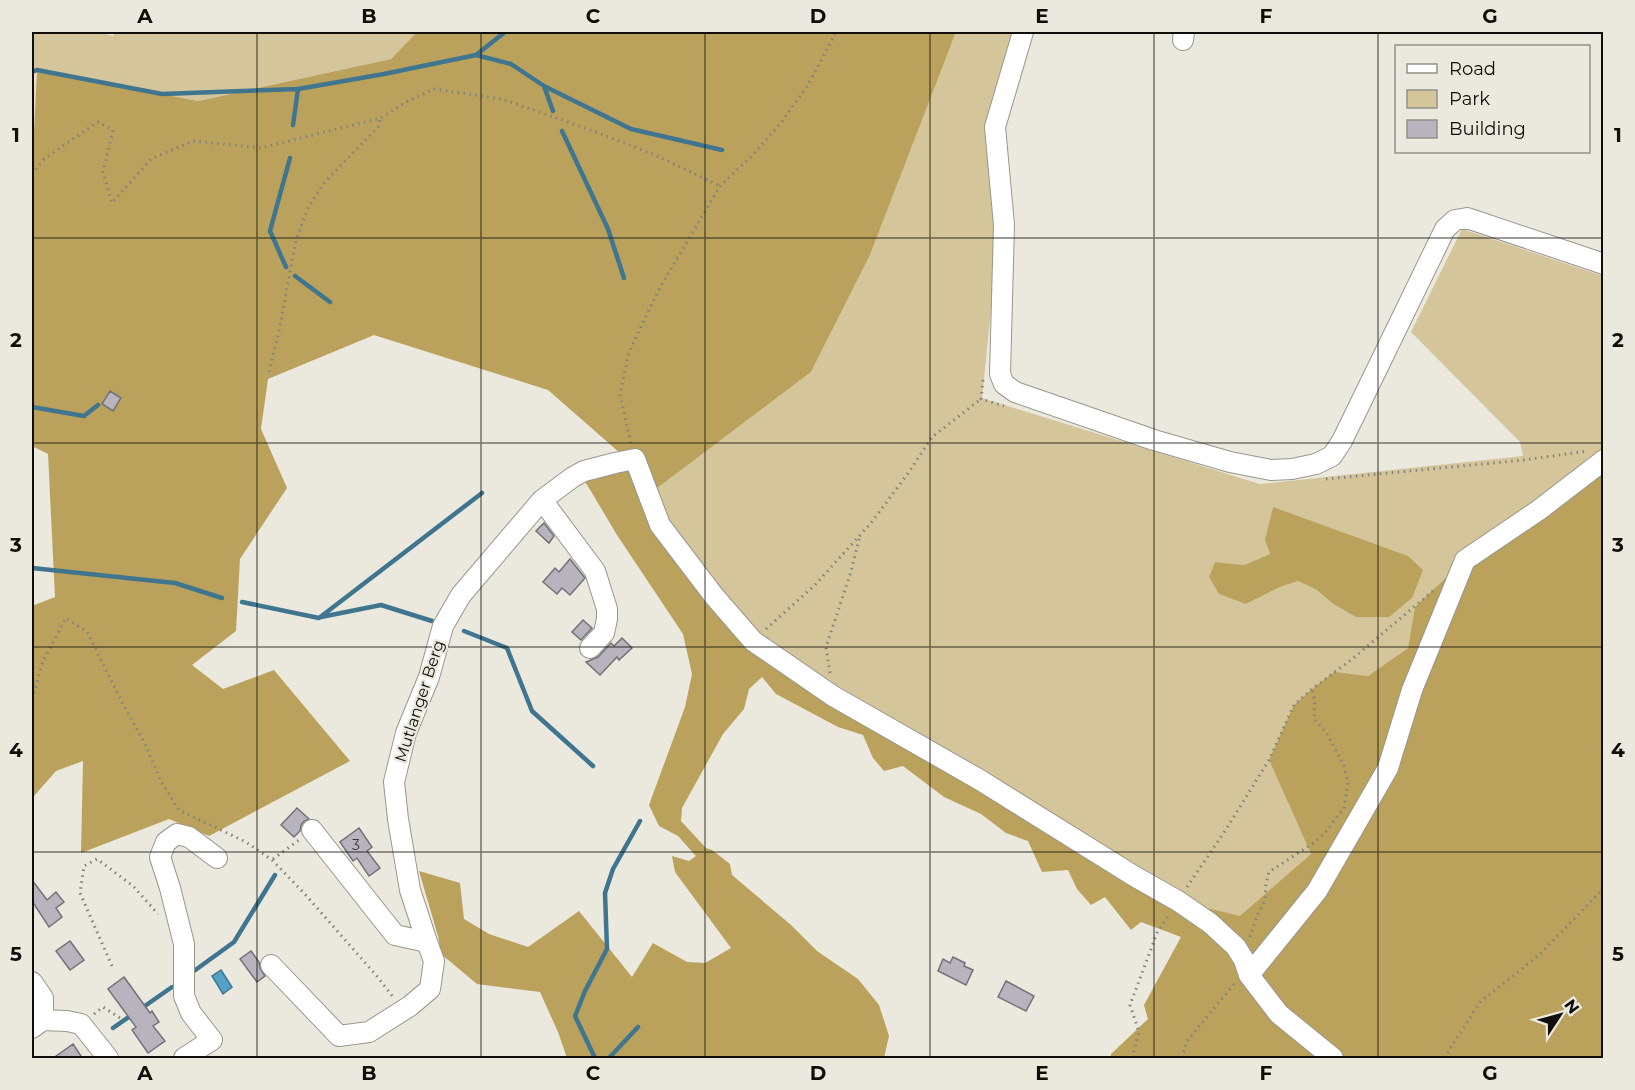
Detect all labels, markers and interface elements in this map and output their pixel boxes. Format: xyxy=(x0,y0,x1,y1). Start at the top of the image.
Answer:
text: A xyxy=(136,4,153,28)
text: B xyxy=(361,4,377,28)
text: C xyxy=(586,4,601,28)
text: D xyxy=(810,4,826,28)
text: E xyxy=(1035,4,1049,28)
text: F xyxy=(1260,4,1273,28)
text: G xyxy=(1482,4,1498,28)
legend xyxy=(1395,45,1590,153)
text: Road xyxy=(1449,58,1496,80)
text: Park xyxy=(1449,88,1490,110)
text: Building xyxy=(1449,118,1526,140)
text: 1 xyxy=(12,123,20,147)
text: 1 xyxy=(1614,123,1622,147)
text: 2 xyxy=(10,328,22,352)
text: 2 xyxy=(1612,328,1624,352)
text: 3 xyxy=(9,533,22,557)
text: 3 xyxy=(1611,533,1624,557)
street label: Mutlanger Berg xyxy=(391,638,448,765)
text: 4 xyxy=(9,738,23,762)
text: 4 xyxy=(1611,738,1625,762)
house number: 3 xyxy=(352,836,360,854)
text: 5 xyxy=(10,942,22,966)
text: 5 xyxy=(1612,942,1624,966)
north arrow xyxy=(1530,985,1590,1045)
text: N xyxy=(1560,996,1583,1017)
text: A xyxy=(136,1061,153,1085)
text: B xyxy=(361,1061,377,1085)
text: C xyxy=(586,1061,601,1085)
text: D xyxy=(810,1061,826,1085)
text: E xyxy=(1035,1061,1049,1085)
text: F xyxy=(1260,1061,1273,1085)
text: G xyxy=(1482,1061,1498,1085)

